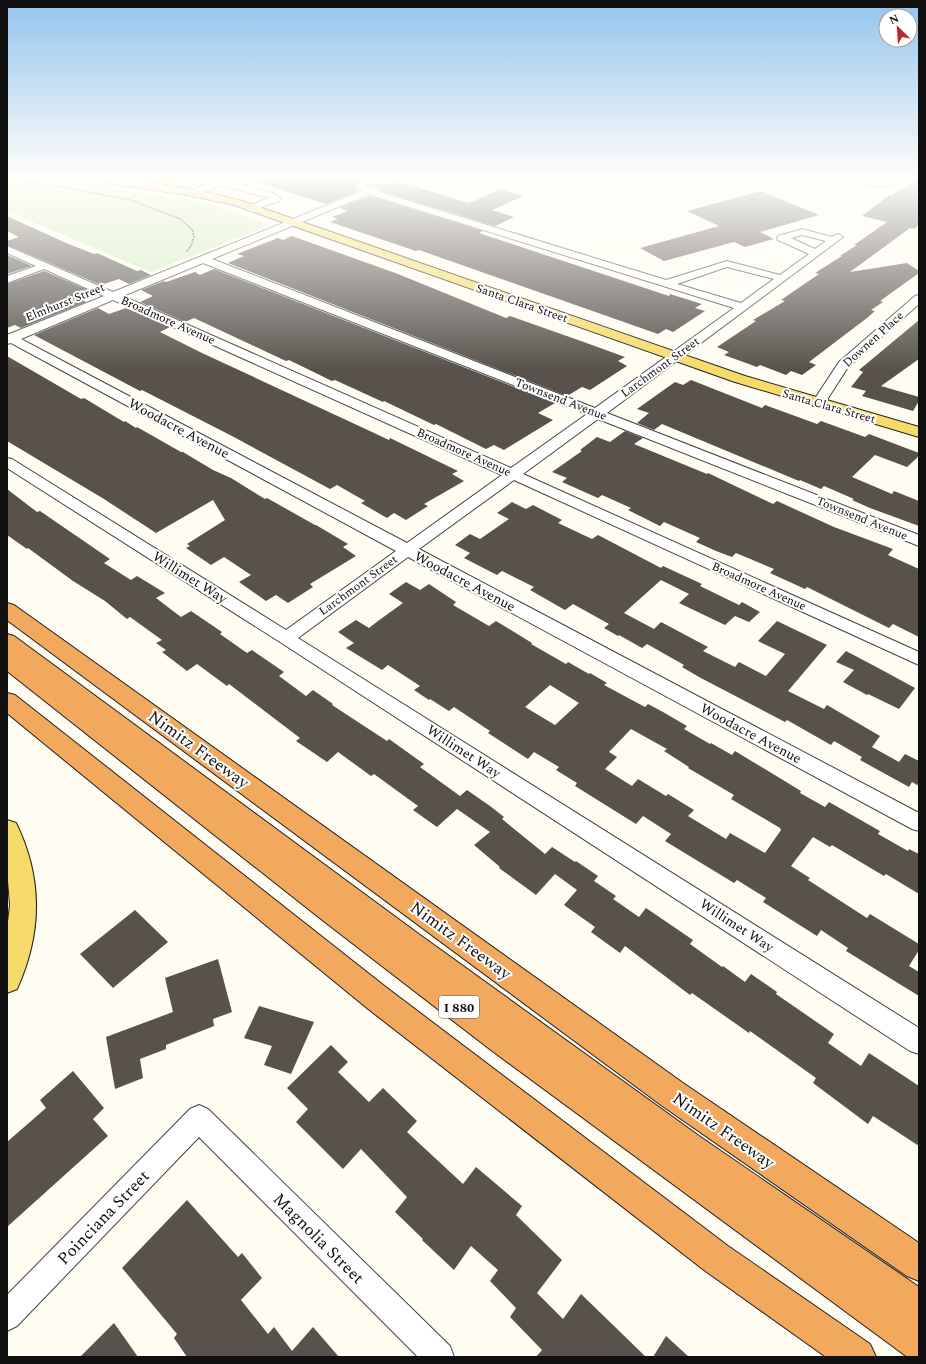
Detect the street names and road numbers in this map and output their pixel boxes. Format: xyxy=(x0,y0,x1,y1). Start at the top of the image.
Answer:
street label: Elmhurst Street xyxy=(23,278,108,327)
street label: Santa Clara Street xyxy=(473,279,570,328)
street label: Broadmore Avenue xyxy=(117,291,218,350)
street label: Downen Place xyxy=(839,307,908,372)
street label: Larchmont Street xyxy=(617,332,704,403)
street label: Townsend Avenue xyxy=(512,373,610,426)
street label: Santa Clara Street xyxy=(780,384,878,429)
street label: Woodacre Avenue xyxy=(124,393,233,464)
street label: Broadmore Avenue xyxy=(413,423,514,482)
street label: Townsend Avenue xyxy=(813,491,911,546)
street label: Willimet Way xyxy=(148,546,232,609)
street label: Woodacre Avenue xyxy=(410,546,519,617)
street label: Larchmont Street xyxy=(315,550,402,621)
street label: Broadmore Avenue xyxy=(708,557,809,616)
street label: Woodacre Avenue xyxy=(696,698,805,769)
street label: Nimitz Freeway xyxy=(142,704,255,796)
street label: Willimet Way xyxy=(422,720,506,784)
street label: Willimet Way xyxy=(695,894,779,958)
street label: Nimitz Freeway xyxy=(404,895,517,987)
road number: I 880 xyxy=(439,996,479,1018)
street label: Nimitz Freeway xyxy=(667,1086,781,1176)
street label: Poinciana Street xyxy=(51,1164,156,1271)
street label: Magnolia Street xyxy=(267,1187,370,1290)

